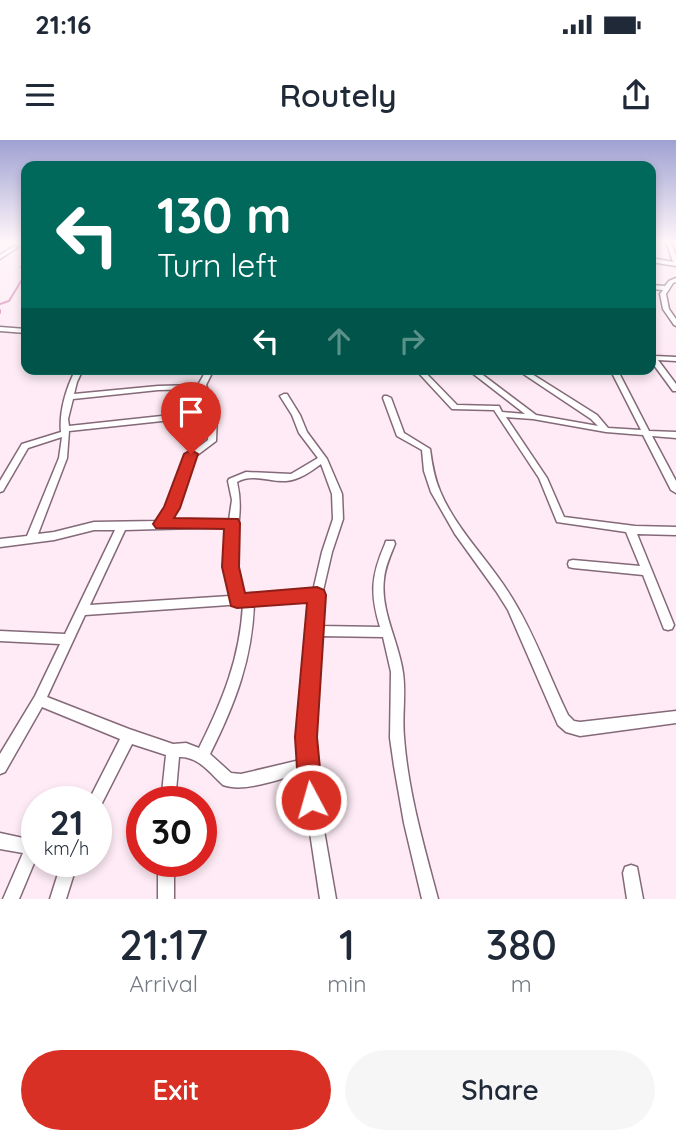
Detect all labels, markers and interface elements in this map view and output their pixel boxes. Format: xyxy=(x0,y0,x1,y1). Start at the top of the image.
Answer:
text: 21:16 xyxy=(35,8,92,41)
text: Routely xyxy=(279,75,397,115)
icon: menu xyxy=(21,76,59,114)
icon: share xyxy=(617,76,655,114)
text: 130 m xyxy=(157,184,291,245)
icon: left xyxy=(42,189,133,280)
text: Turn left xyxy=(157,245,278,285)
icon: left xyxy=(247,322,285,360)
icon: ahead xyxy=(320,322,358,360)
icon: right xyxy=(393,322,431,360)
pin xyxy=(161,382,221,454)
icon: arrive xyxy=(172,393,210,431)
position arrow xyxy=(274,763,348,837)
speed limit sign: 30 xyxy=(126,786,217,877)
text: 21 xyxy=(50,800,83,844)
text: km/h xyxy=(44,837,89,860)
text: 21:17 xyxy=(119,918,208,971)
text: 1 xyxy=(339,918,355,971)
text: 380 xyxy=(486,918,557,971)
text: Arrival xyxy=(129,969,198,998)
text: min xyxy=(327,969,367,998)
text: m xyxy=(511,969,532,998)
button: Exit xyxy=(21,1050,331,1130)
button: Share xyxy=(345,1050,655,1130)

